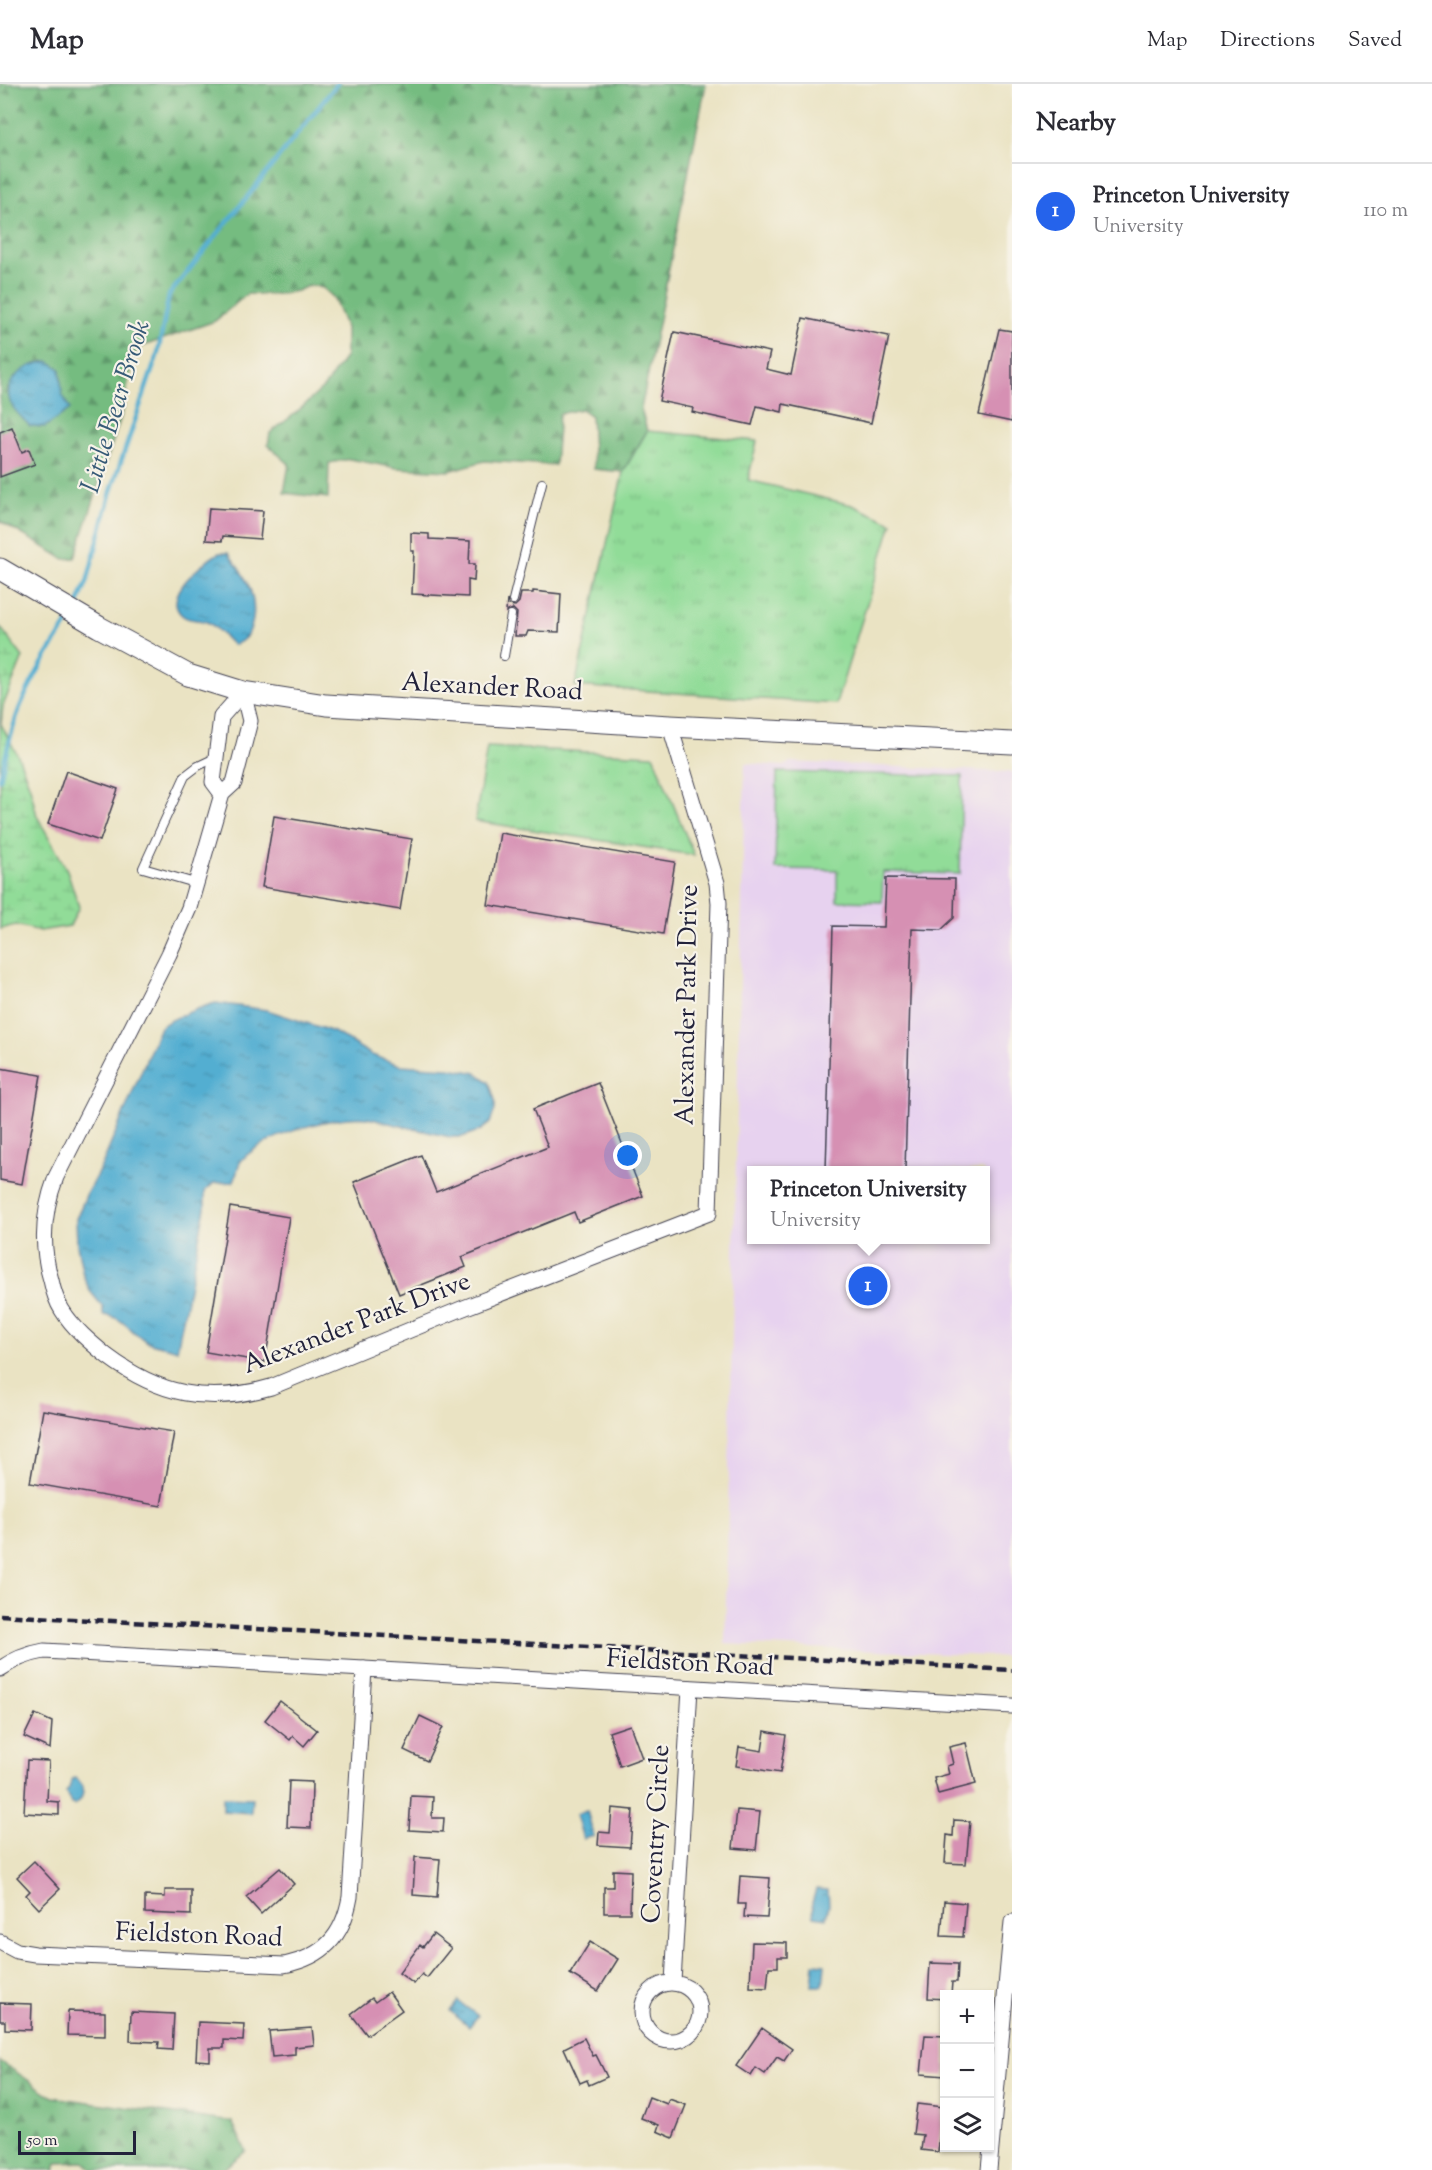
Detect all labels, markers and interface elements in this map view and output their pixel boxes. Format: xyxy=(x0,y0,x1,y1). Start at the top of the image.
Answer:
text: Map xyxy=(30,21,84,61)
text: Map xyxy=(1147,26,1187,56)
text: Directions xyxy=(1220,26,1315,56)
text: Saved xyxy=(1348,26,1402,56)
text: Nearby xyxy=(1036,105,1116,142)
text: Princeton University xyxy=(1093,181,1289,213)
text: 1 xyxy=(1052,197,1059,226)
text: 110 m xyxy=(1363,197,1408,226)
text: University xyxy=(1093,213,1184,242)
water label: Little Bear Brook xyxy=(72,316,162,498)
street label: Alexander Road xyxy=(400,665,584,711)
street label: Alexander Park Drive xyxy=(667,884,709,1126)
your location xyxy=(613,1141,642,1170)
popup xyxy=(747,1166,990,1244)
text: Princeton University xyxy=(770,1175,967,1207)
text: University xyxy=(770,1207,861,1236)
street label: Alexander Park Drive xyxy=(238,1264,476,1384)
pin: 1 xyxy=(848,1264,888,1308)
street label: Fieldston Road xyxy=(605,1641,775,1687)
street label: Coventry Circle xyxy=(634,1744,680,1924)
street label: Fieldston Road xyxy=(115,1915,284,1957)
map controls xyxy=(940,1990,994,2152)
button: + xyxy=(940,1990,994,2044)
button: − xyxy=(940,2044,994,2098)
button: layers xyxy=(940,2098,994,2152)
scale bar xyxy=(18,2128,136,2156)
text: 50 m xyxy=(27,2130,58,2153)

